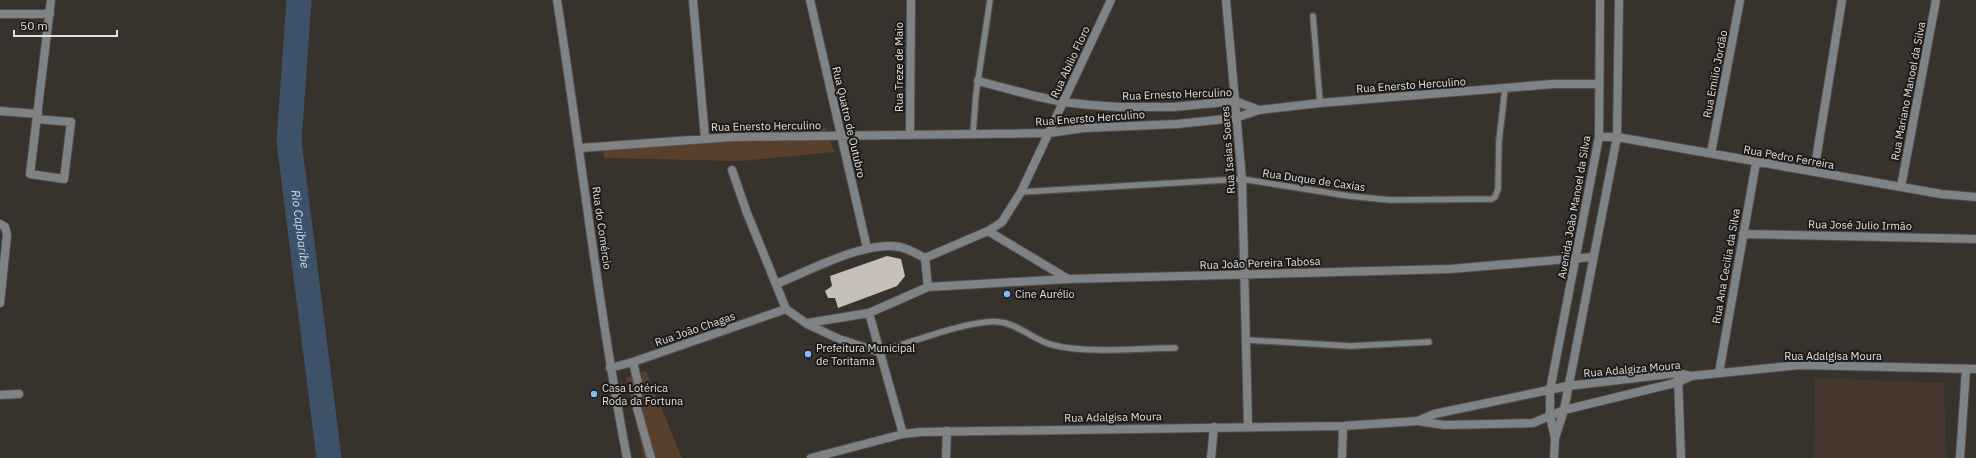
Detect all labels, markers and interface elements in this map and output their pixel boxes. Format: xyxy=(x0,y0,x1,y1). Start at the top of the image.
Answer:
scale bar xyxy=(14,12,117,38)
text: 50 m xyxy=(20,18,48,33)
street label: Rua Mariano Manoel da Silva xyxy=(1888,20,1928,162)
street label: Rua Treze de Maio xyxy=(892,22,906,112)
street label: Rua Abílio Floro xyxy=(1047,24,1093,100)
street label: Rua Emilio Jordão xyxy=(1700,29,1730,119)
street label: Rua Quatro de Outubro xyxy=(829,65,869,179)
street label: Rua Enersto Herculino xyxy=(1356,74,1466,96)
street label: Rua Ernesto Herculino xyxy=(1122,85,1232,103)
street label: Rua Isaias Soares xyxy=(1218,106,1238,194)
street label: Rua Enersto Herculino xyxy=(1035,107,1145,129)
street label: Rua Enersto Herculino xyxy=(711,118,821,134)
street label: Avenida João Manoel da Silva xyxy=(1554,134,1594,280)
street label: Rua Pedro Ferreira xyxy=(1743,142,1836,172)
street label: Rua Duque de Caxias xyxy=(1262,166,1366,194)
street label: Rua do Comércio xyxy=(589,185,615,271)
water label: Rio Capibaribe xyxy=(288,189,313,269)
street label: Rua Ana Cecilia da Silva xyxy=(1709,207,1743,325)
street label: Rua José Julio Irmão xyxy=(1808,217,1912,233)
street label: Rua João Pereira Tabosa xyxy=(1199,254,1321,272)
place label: Cine Aurélio xyxy=(1015,287,1075,301)
marker: Cine Aurélio xyxy=(1002,289,1012,299)
street label: Rua João Chagas xyxy=(653,309,737,349)
place label: Prefeitura Municipal de Toritama xyxy=(816,341,915,368)
marker: Prefeitura Municipal de Toritama xyxy=(803,349,813,359)
street label: Rua Adalgisa Moura xyxy=(1784,349,1882,363)
street label: Rua Adalgiza Moura xyxy=(1583,358,1681,380)
place label: Casa Lotérica Roda da Fortuna xyxy=(602,381,683,408)
marker: Casa Lotérica Roda da Fortuna xyxy=(589,389,599,399)
street label: Rua Adalgisa Moura xyxy=(1064,409,1162,425)

